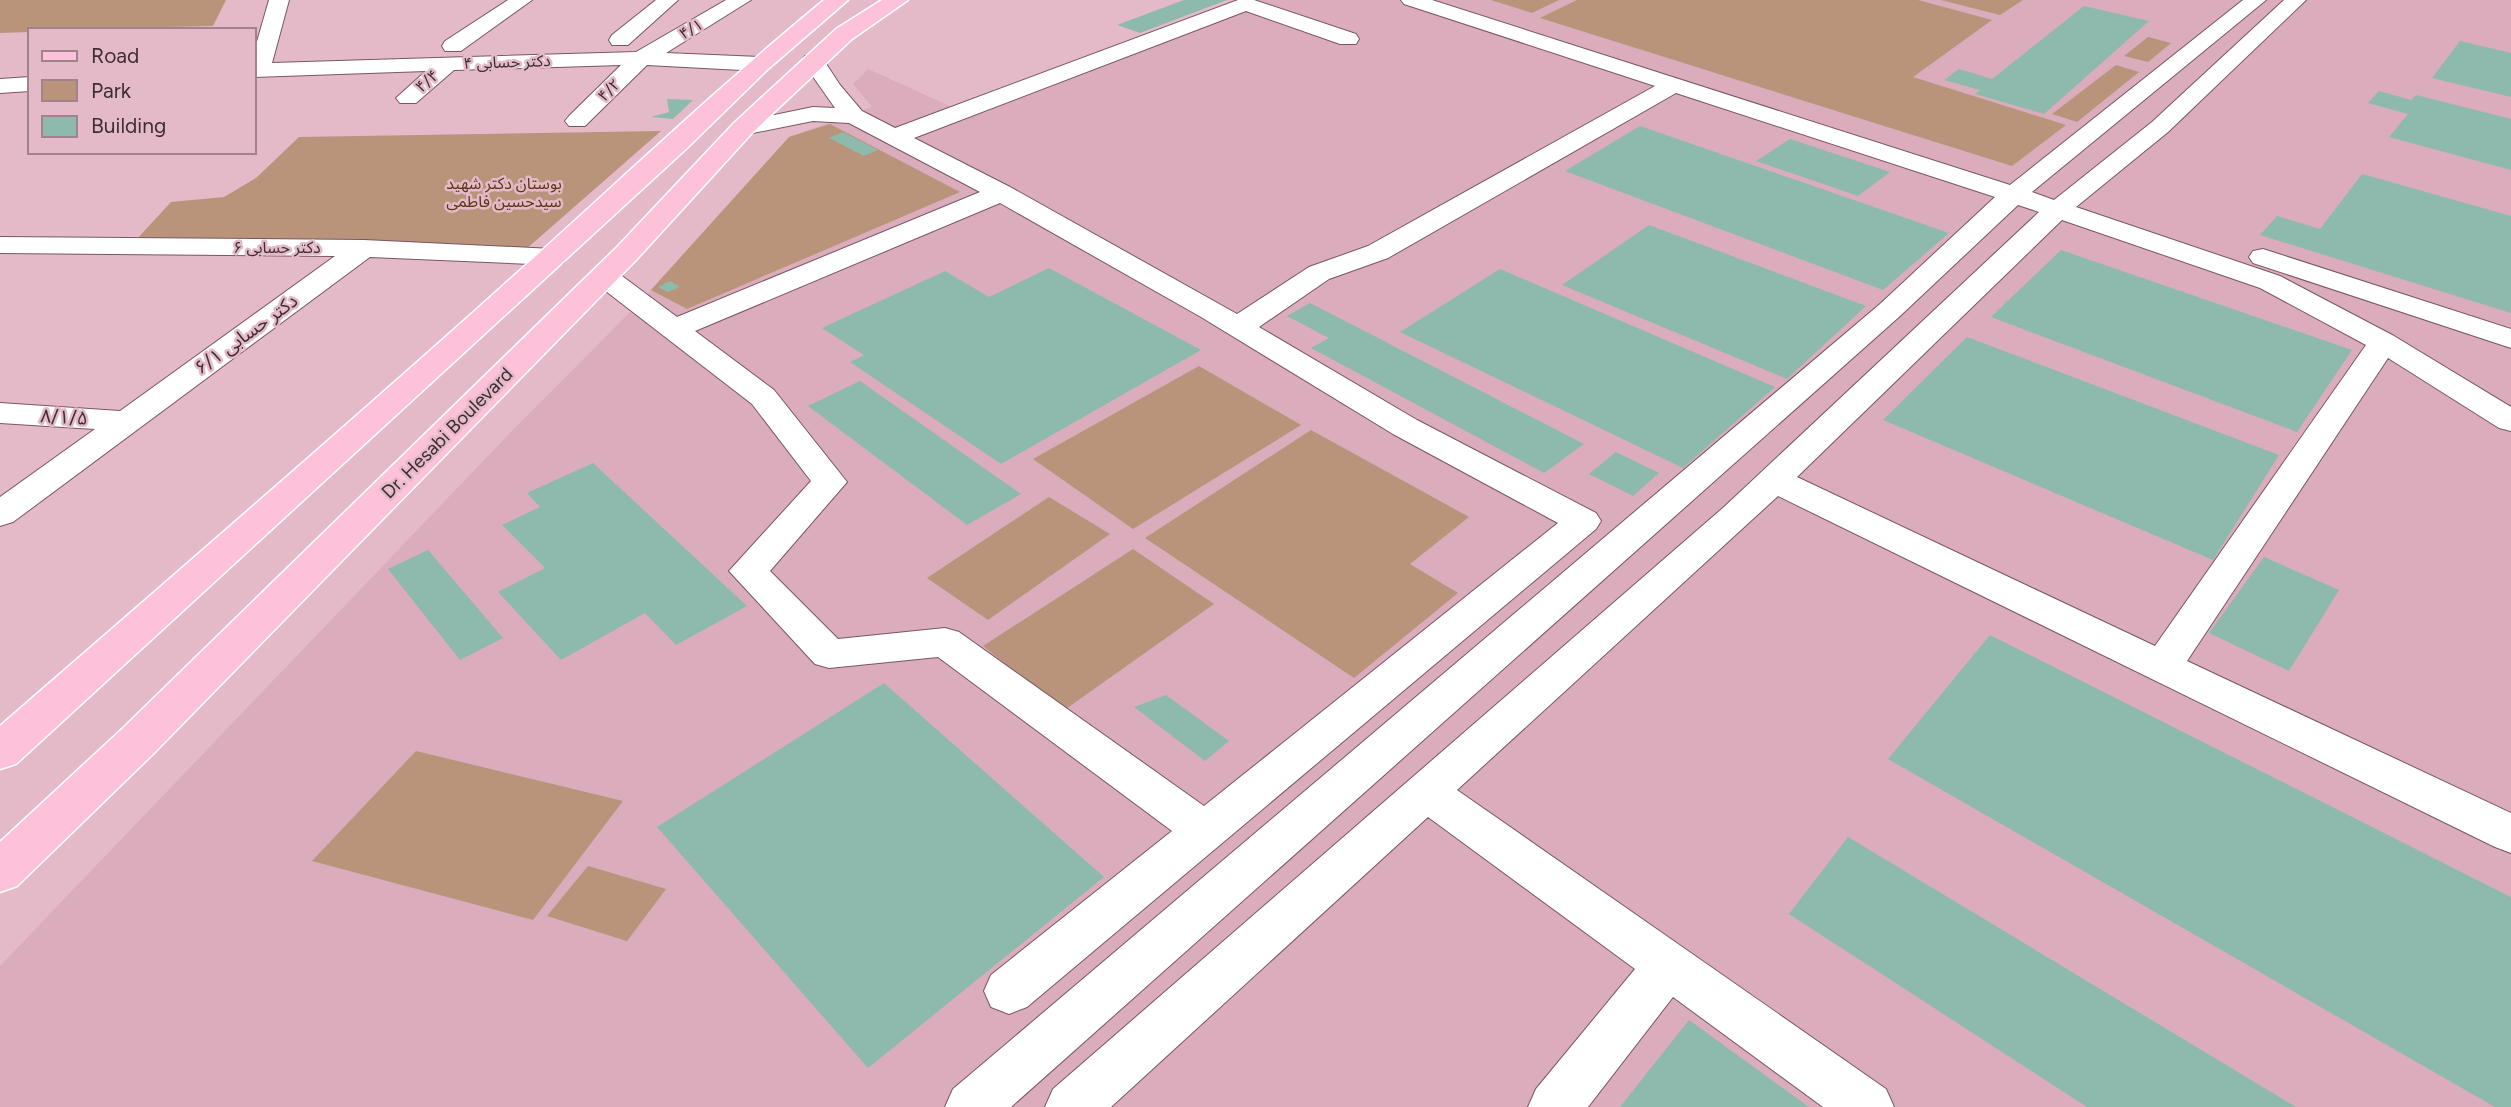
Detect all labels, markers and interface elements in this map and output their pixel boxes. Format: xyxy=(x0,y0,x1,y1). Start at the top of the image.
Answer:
street label: ۴/۱ xyxy=(676,15,706,43)
legend xyxy=(28,28,256,154)
text: Road xyxy=(91,43,139,68)
street label: دکتر حسابی ۴ xyxy=(463,51,551,73)
street label: ۴/۴ xyxy=(412,66,442,96)
street label: ۴/۲ xyxy=(594,75,624,105)
text: Park xyxy=(91,78,132,103)
text: Building xyxy=(91,113,166,138)
park label: بوستان دکتر شهید سیدحسین فاطمی xyxy=(446,174,562,211)
street label: ۶ دکتر حسابی xyxy=(233,238,321,257)
street label: ۶/۱ دکتر حسابی xyxy=(190,289,302,379)
street label: Dr. Hesabi Boulevard xyxy=(377,363,517,503)
street label: ۸/۱/۵ xyxy=(40,404,88,430)

